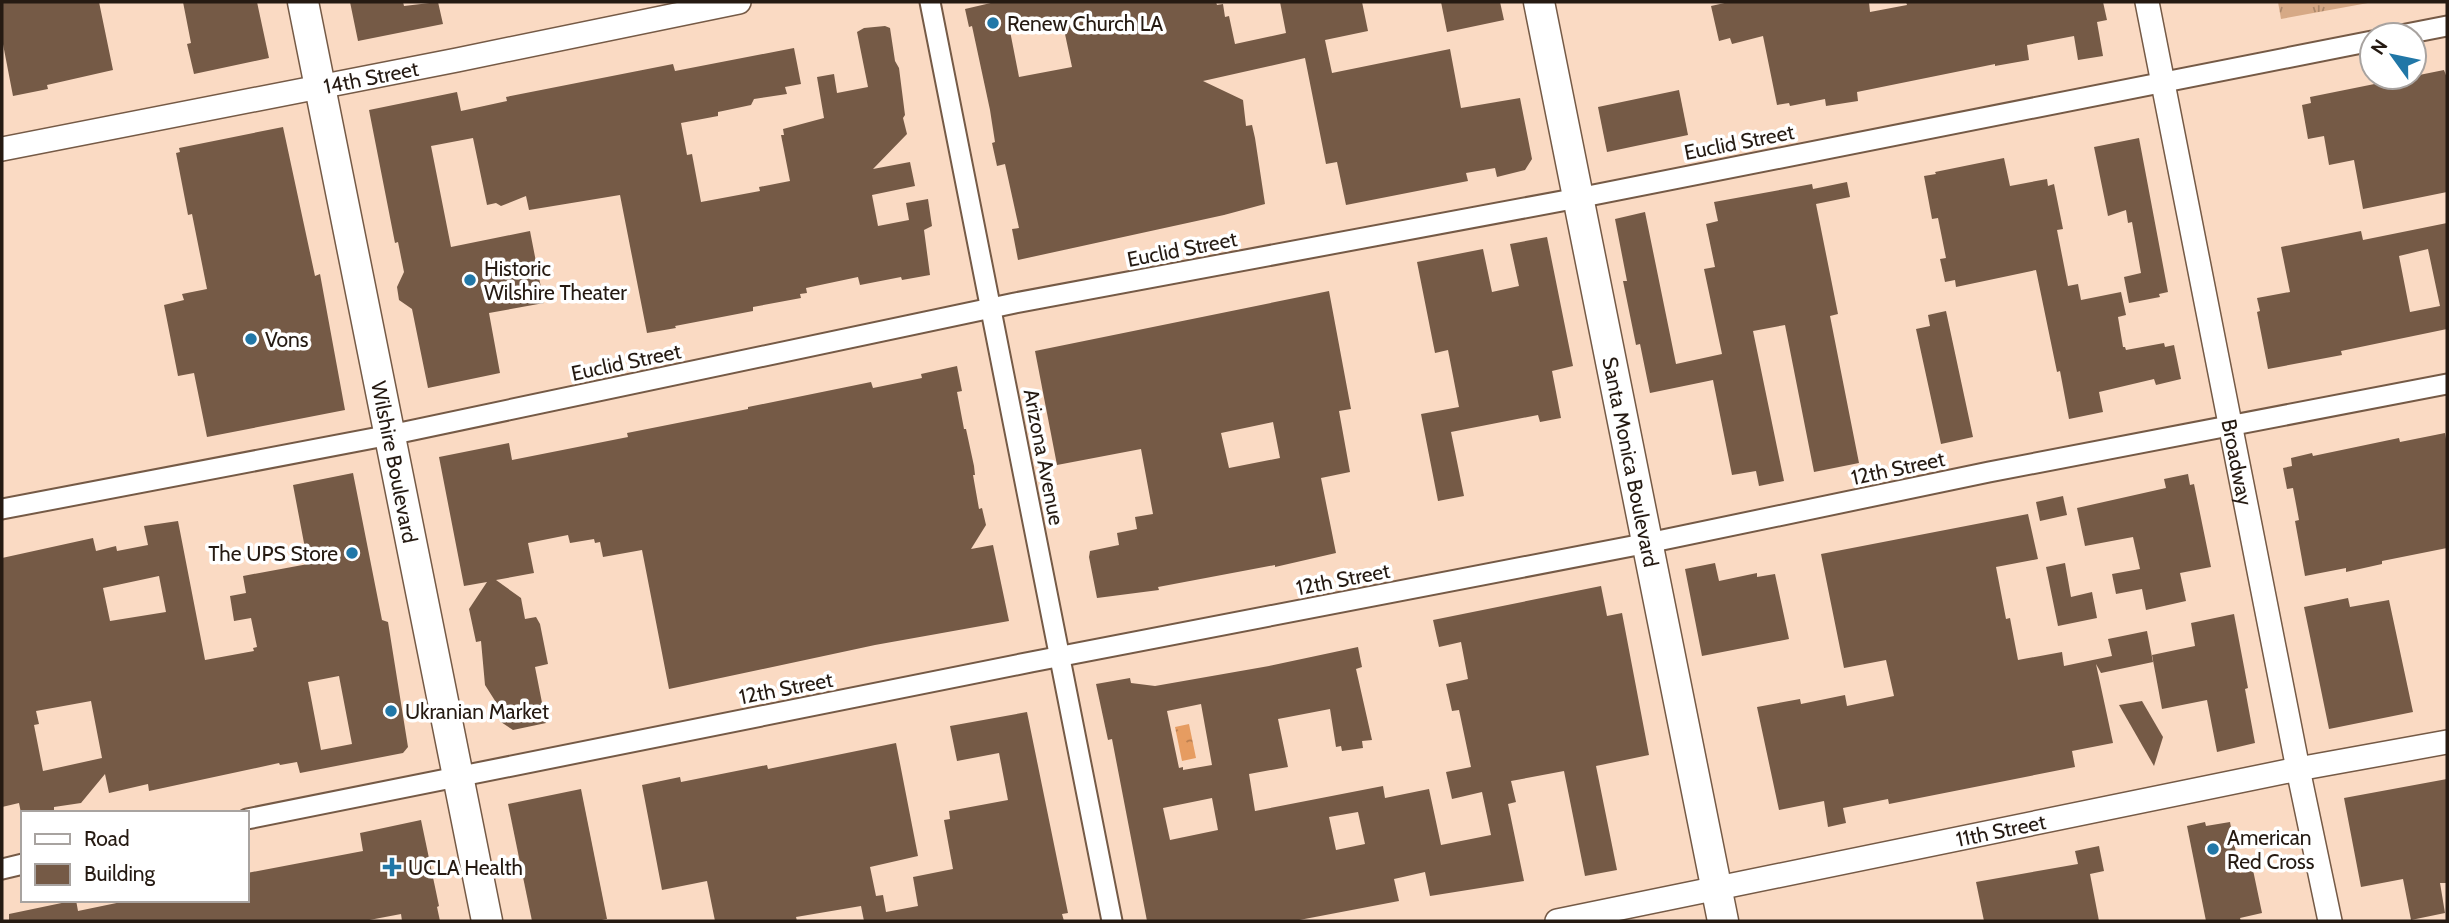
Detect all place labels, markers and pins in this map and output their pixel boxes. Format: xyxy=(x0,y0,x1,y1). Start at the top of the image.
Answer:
place label: Renew Church LA xyxy=(1007,11,1163,36)
marker: Renew Church LA xyxy=(985,15,1001,31)
place label: Historic Wilshire Theater xyxy=(484,256,627,305)
marker: Historic Wilshire Theater xyxy=(462,272,478,288)
place label: Vons xyxy=(265,327,309,352)
marker: Vons xyxy=(243,331,259,347)
place label: The UPS Store xyxy=(208,541,338,566)
marker: The UPS Store xyxy=(344,545,360,561)
place label: Ukranian Market xyxy=(405,699,549,724)
marker: Ukranian Market xyxy=(383,703,399,719)
place label: American Red Cross xyxy=(2227,825,2315,874)
marker: American Red Cross xyxy=(2205,841,2221,857)
place label: UCLA Health xyxy=(408,855,523,880)
marker: UCLA Health xyxy=(382,857,402,877)

